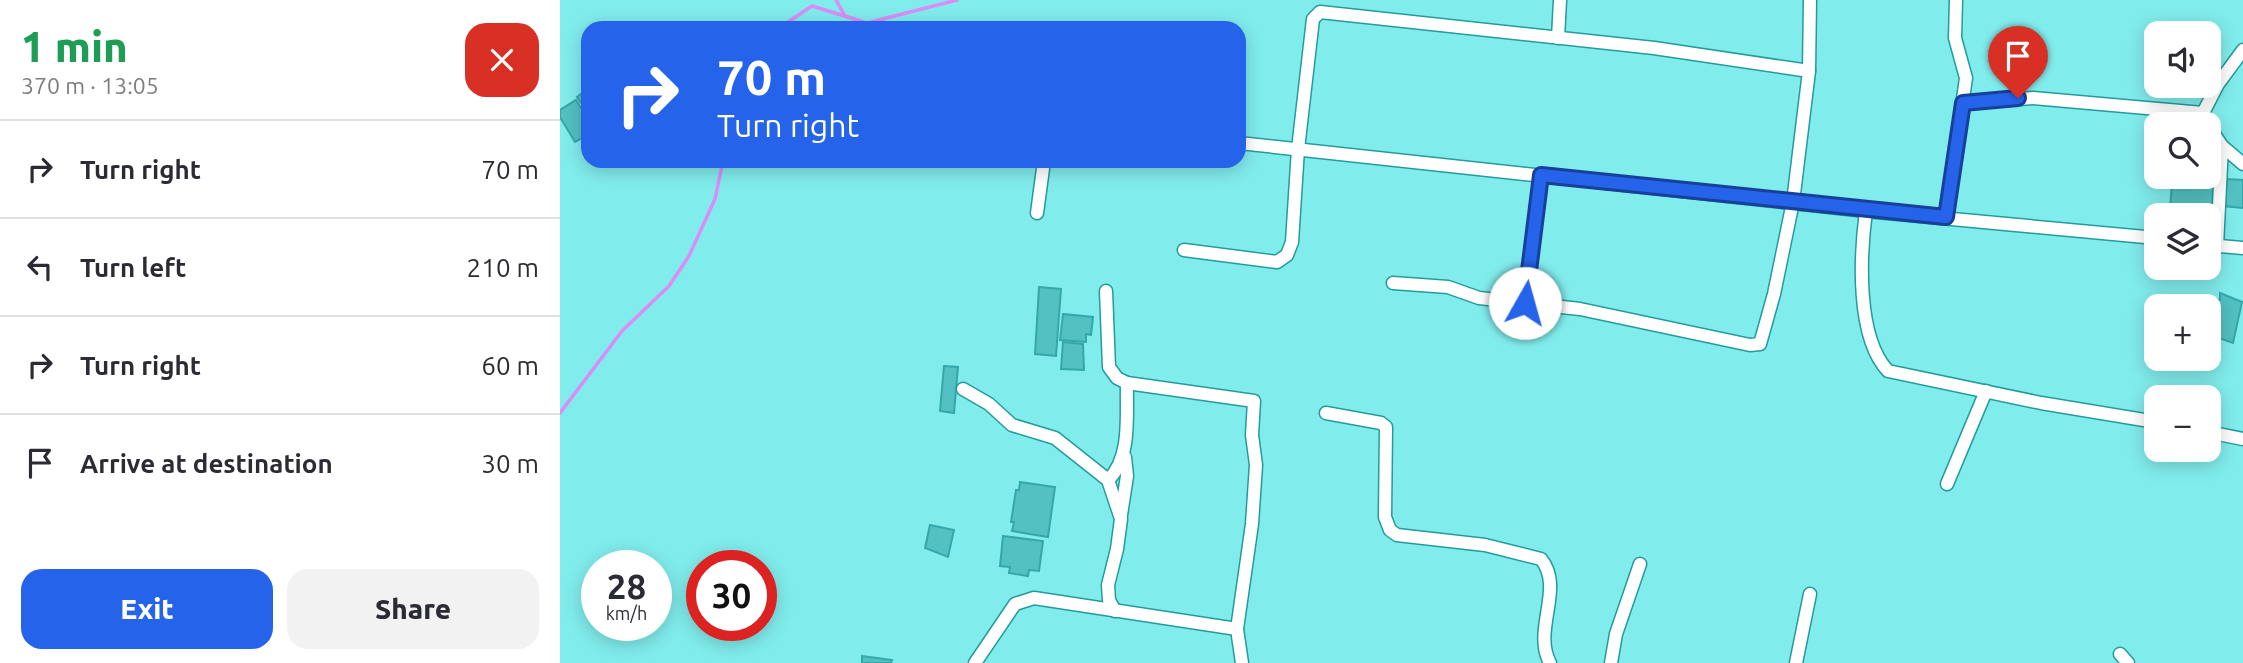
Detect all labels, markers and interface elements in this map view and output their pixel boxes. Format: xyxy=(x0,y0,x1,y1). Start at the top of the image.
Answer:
map controls xyxy=(2144,21,2221,462)
button: sound xyxy=(2144,21,2221,98)
text: 1 min xyxy=(21,23,128,70)
button: close xyxy=(465,23,539,97)
pin xyxy=(1988,26,2048,98)
icon: arrive xyxy=(1999,37,2037,75)
icon: right xyxy=(602,49,693,140)
text: 70 m xyxy=(717,49,826,104)
text: 370 m · 13:05 xyxy=(21,73,159,98)
text: Turn right xyxy=(717,107,859,143)
button: search xyxy=(2144,112,2221,189)
icon: right xyxy=(21,150,59,188)
text: Turn right xyxy=(80,155,201,184)
text: 70 m xyxy=(481,155,539,184)
button: layers xyxy=(2144,203,2221,280)
icon: left xyxy=(21,248,59,286)
text: Turn left xyxy=(80,253,186,282)
text: 210 m xyxy=(467,253,539,282)
position arrow xyxy=(1488,266,1562,340)
button: + xyxy=(2144,294,2221,371)
icon: right xyxy=(21,346,59,384)
text: Turn right xyxy=(80,351,201,380)
text: 60 m xyxy=(481,351,539,380)
button: − xyxy=(2144,385,2221,462)
icon: arrive xyxy=(21,444,59,482)
text: Arrive at destination xyxy=(80,449,333,478)
text: 30 m xyxy=(481,449,539,478)
speed limit sign: 30 xyxy=(686,550,777,641)
text: 28 xyxy=(607,566,646,606)
button: Exit xyxy=(21,569,273,649)
button: Share xyxy=(287,569,539,649)
text: km/h xyxy=(606,603,647,623)

